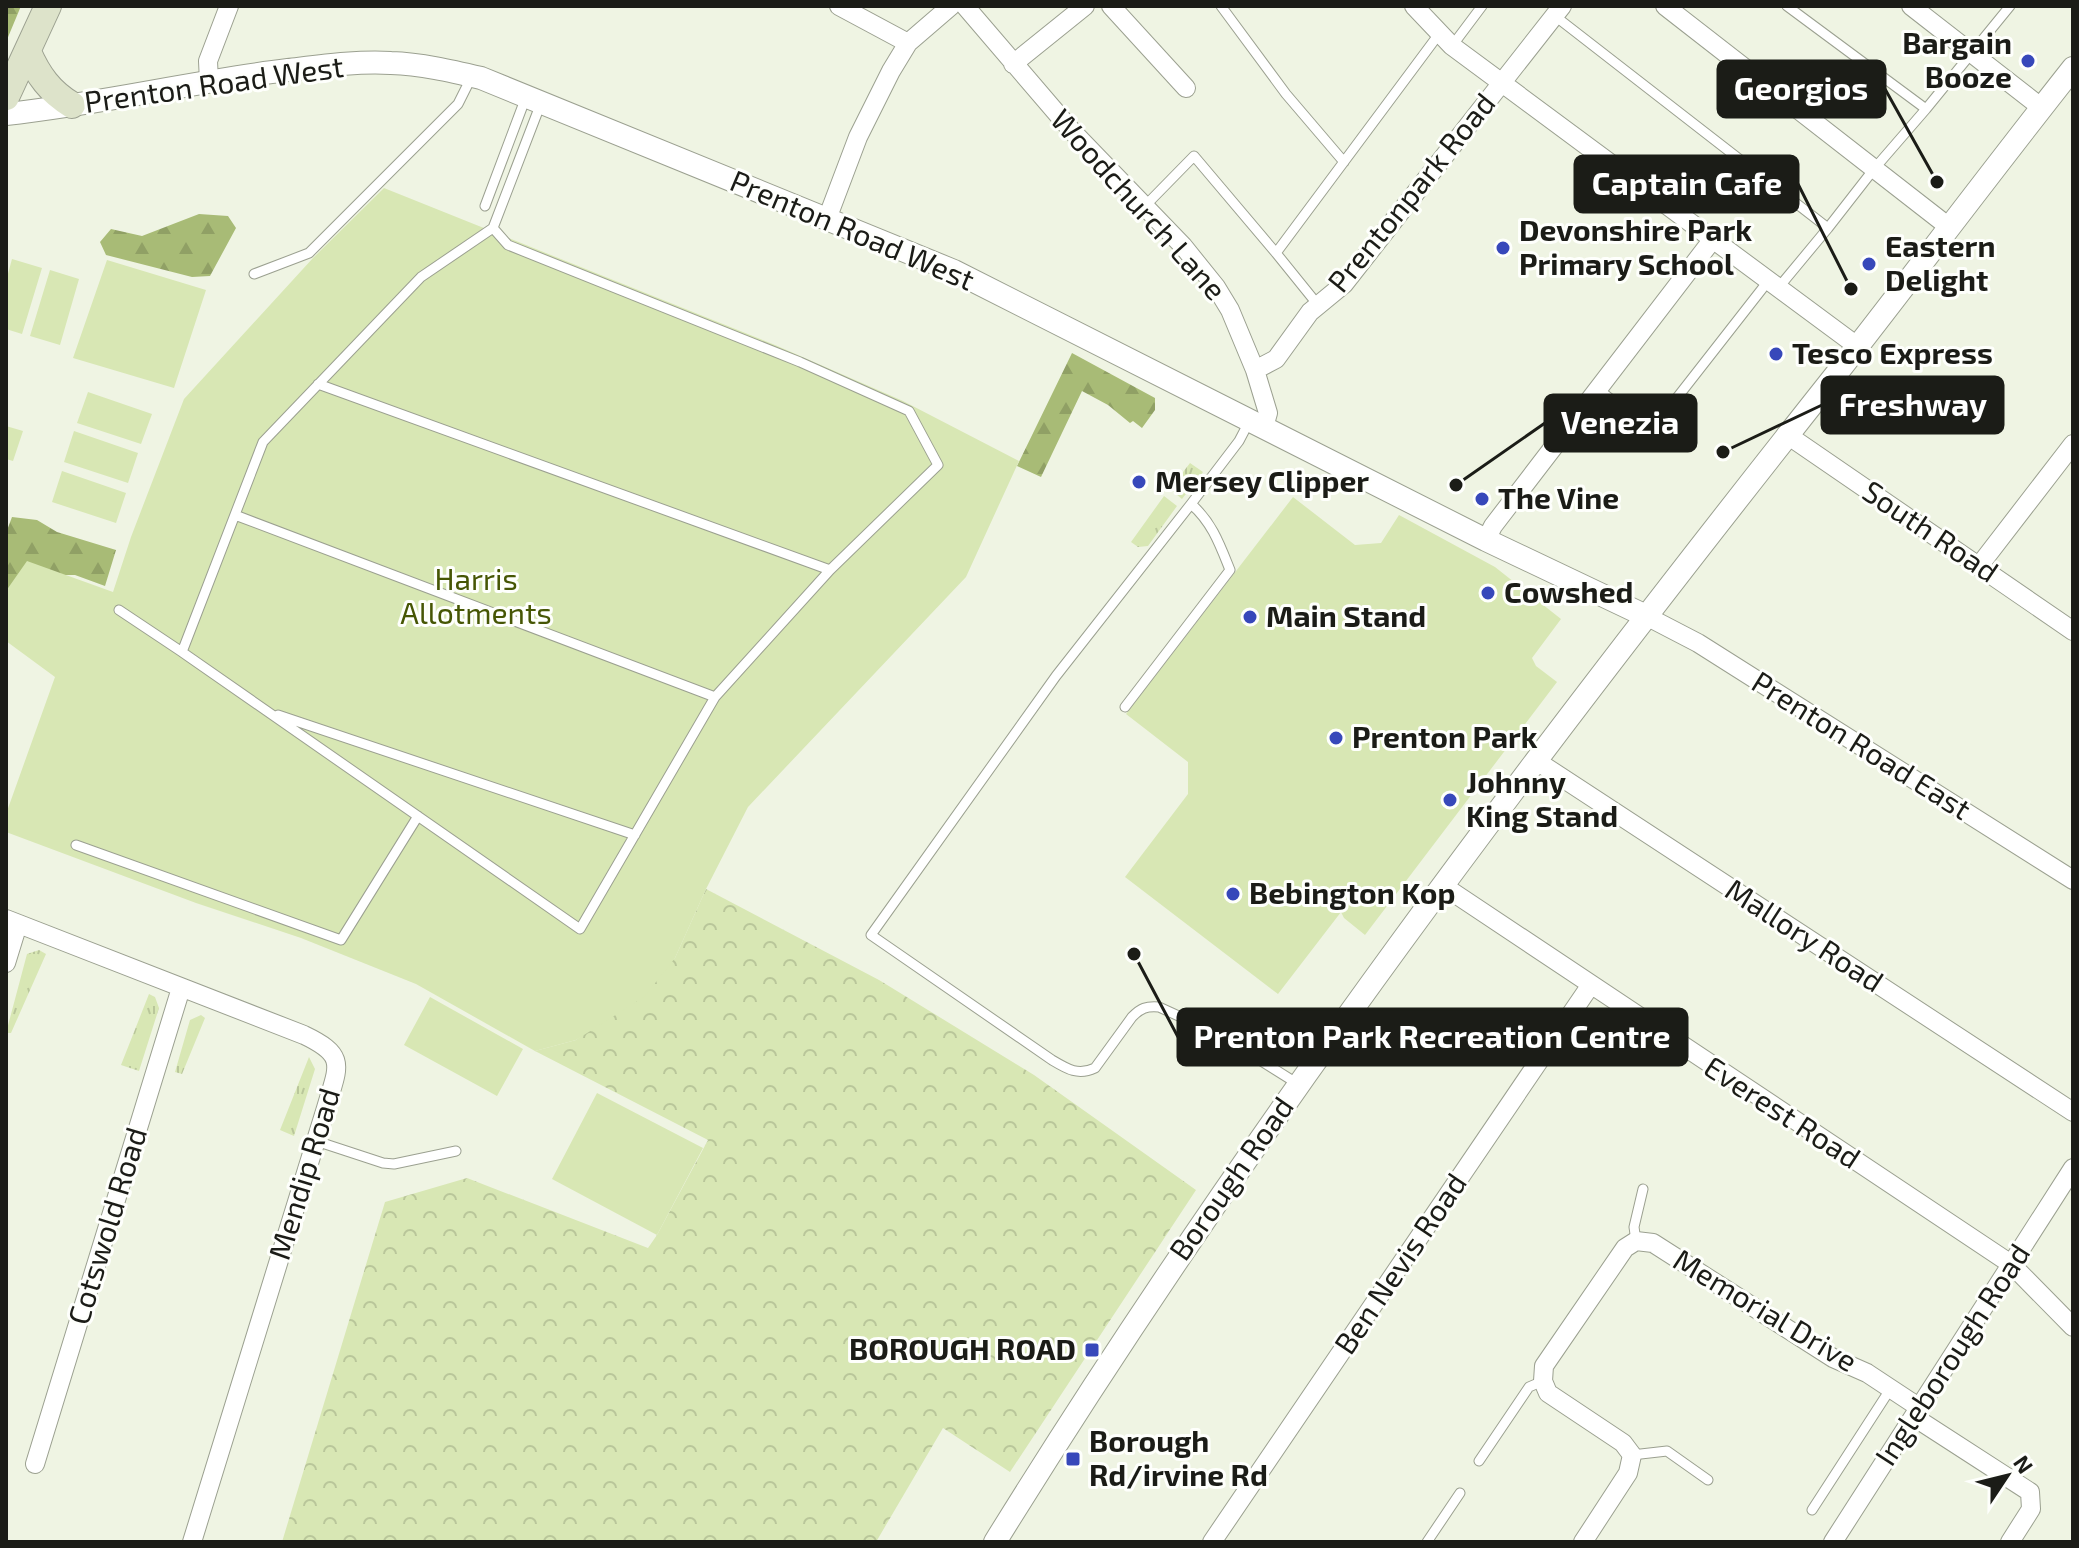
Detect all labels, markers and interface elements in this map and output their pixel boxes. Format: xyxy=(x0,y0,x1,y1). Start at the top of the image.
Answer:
place label: Bargain Booze xyxy=(1902,24,2012,94)
street label: Prenton Road West xyxy=(82,47,346,119)
marker: Bargain Booze xyxy=(2019,52,2037,70)
callout: Georgios xyxy=(1718,61,1885,117)
text: Georgios xyxy=(1734,68,1868,106)
street label: Prentonpark Road xyxy=(1319,85,1502,298)
street label: Woodchurch Lane xyxy=(1044,101,1235,306)
callout: Captain Cafe xyxy=(1575,156,1798,212)
street label: Prenton Road West xyxy=(725,161,980,297)
text: Captain Cafe xyxy=(1592,163,1782,201)
place label: Devonshire Park Primary School xyxy=(1519,211,1752,282)
place label: Eastern Delight xyxy=(1885,227,1995,297)
marker: Devonshire Park Primary School xyxy=(1494,239,1512,257)
marker: Eastern Delight xyxy=(1860,255,1878,273)
place label: Tesco Express xyxy=(1792,334,1993,370)
marker: Tesco Express xyxy=(1767,345,1785,363)
callout: Freshway xyxy=(1822,377,2003,433)
text: Freshway xyxy=(1839,384,1987,423)
callout: Venezia xyxy=(1545,395,1696,451)
text: Venezia xyxy=(1561,402,1679,440)
place label: Mersey Clipper xyxy=(1155,462,1369,499)
street label: South Road xyxy=(1857,472,2006,589)
marker: Mersey Clipper xyxy=(1130,473,1148,491)
place label: The Vine xyxy=(1498,479,1619,515)
marker: The Vine xyxy=(1473,490,1491,508)
park label: Harris Allotments xyxy=(400,560,552,630)
place label: Cowshed xyxy=(1504,573,1633,609)
marker: Cowshed xyxy=(1479,584,1497,602)
place label: Main Stand xyxy=(1266,597,1426,633)
marker: Main Stand xyxy=(1241,608,1259,626)
street label: Prenton Road East xyxy=(1746,662,1978,826)
place label: Prenton Park xyxy=(1352,718,1538,754)
marker: Prenton Park xyxy=(1327,729,1345,747)
place label: Johnny King Stand xyxy=(1466,763,1618,833)
marker: Johnny King Stand xyxy=(1441,791,1459,809)
street label: Mallory Road xyxy=(1720,870,1891,999)
place label: Bebington Kop xyxy=(1249,874,1455,910)
marker: Bebington Kop xyxy=(1224,885,1242,903)
callout: Prenton Park Recreation Centre xyxy=(1178,1009,1687,1065)
text: Prenton Park Recreation Centre xyxy=(1194,1016,1670,1054)
street label: Everest Road xyxy=(1698,1048,1868,1175)
street label: Mendip Road xyxy=(260,1083,346,1264)
street label: Borough Road xyxy=(1161,1089,1300,1267)
street label: Cotswold Road xyxy=(59,1122,153,1328)
street label: Ben Nevis Road xyxy=(1326,1166,1473,1360)
street label: Ingleborough Road xyxy=(1866,1236,2036,1471)
street label: Memorial Drive xyxy=(1668,1240,1864,1378)
place label: BOROUGH ROAD xyxy=(849,1330,1076,1366)
marker: BOROUGH ROAD xyxy=(1083,1341,1101,1359)
place label: Borough Rd/irvine Rd xyxy=(1089,1422,1268,1492)
north arrow xyxy=(1967,1436,2047,1516)
marker: Borough Rd/irvine Rd xyxy=(1064,1450,1082,1468)
text: N xyxy=(2009,1450,2039,1478)

